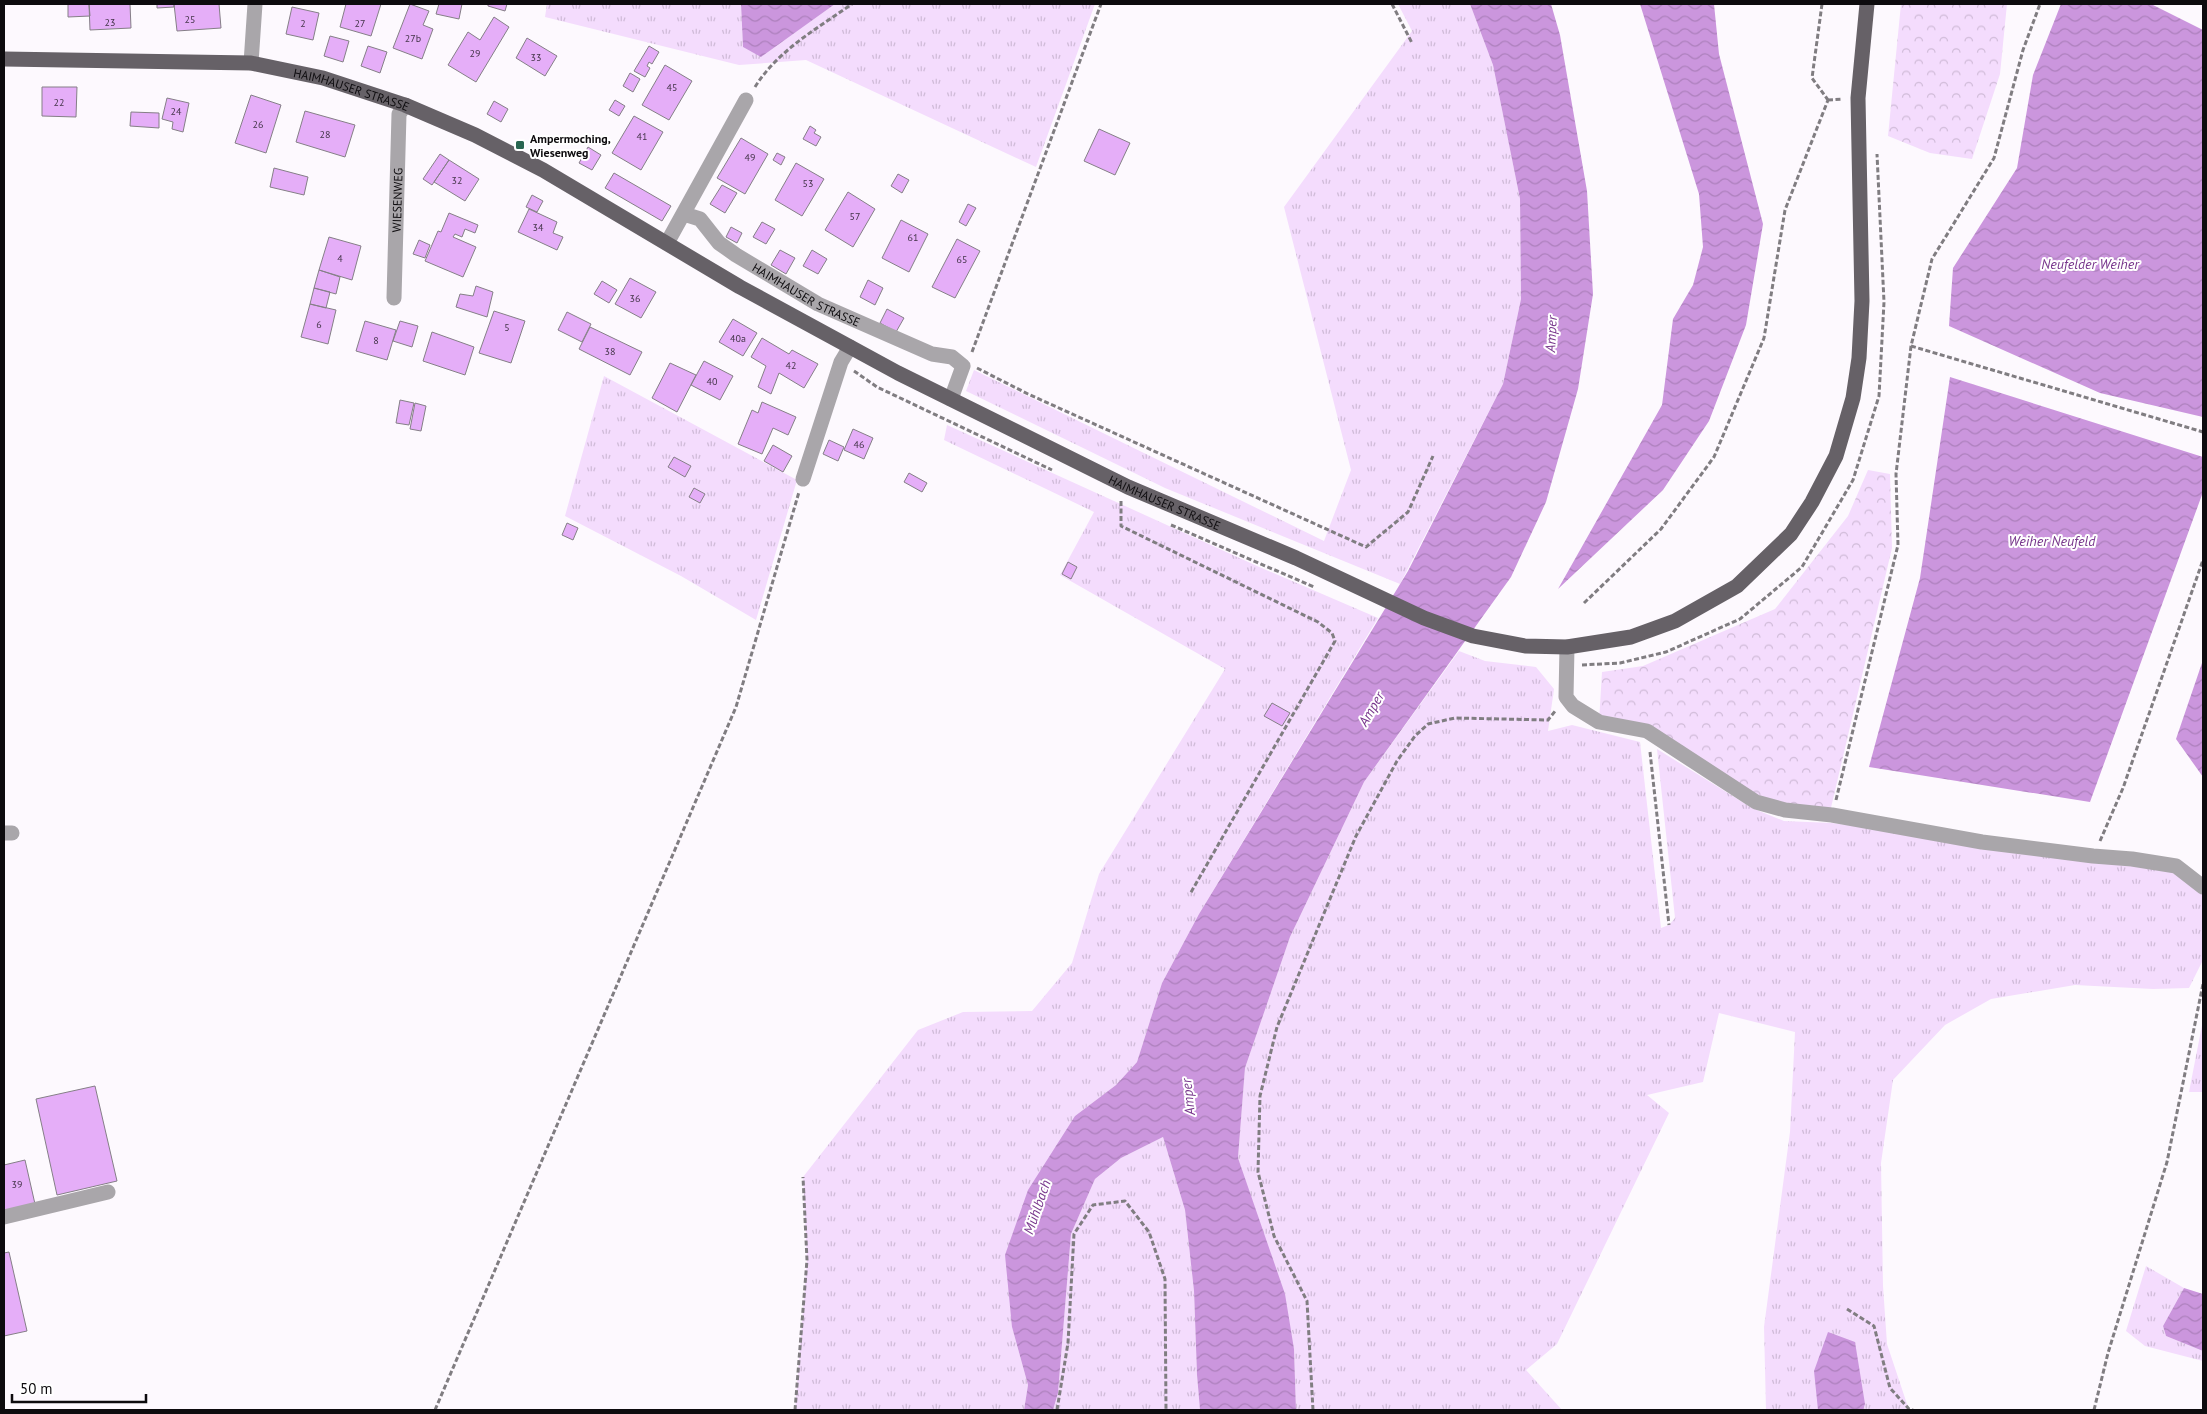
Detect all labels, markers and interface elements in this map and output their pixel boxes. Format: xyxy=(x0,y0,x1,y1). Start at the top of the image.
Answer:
house number: 25 xyxy=(185,13,195,26)
house number: 23 xyxy=(105,16,115,29)
house number: 2 xyxy=(300,17,306,30)
house number: 27 xyxy=(355,17,365,30)
house number: 27b xyxy=(405,32,421,45)
house number: 29 xyxy=(470,47,480,60)
house number: 33 xyxy=(531,51,541,64)
street label: HAIMHAUSER STRASSE xyxy=(292,65,412,114)
house number: 45 xyxy=(667,81,677,94)
house number: 22 xyxy=(54,96,64,109)
house number: 24 xyxy=(171,105,182,118)
house number: 26 xyxy=(253,118,263,131)
house number: 28 xyxy=(320,128,330,141)
house number: 41 xyxy=(637,130,647,143)
place label: Ampermoching, Wiesenweg xyxy=(530,131,611,160)
marker: Ampermoching, Wiesenweg xyxy=(514,139,526,151)
house number: 49 xyxy=(745,151,755,164)
street label: WIESENWEG xyxy=(388,168,405,232)
house number: 32 xyxy=(452,174,462,187)
house number: 53 xyxy=(803,177,813,190)
house number: 57 xyxy=(850,210,860,223)
house number: 34 xyxy=(533,221,544,234)
house number: 61 xyxy=(908,231,918,244)
house number: 4 xyxy=(337,252,343,265)
house number: 65 xyxy=(957,253,967,266)
water label: Neufelder Weiher xyxy=(2041,255,2140,273)
street label: HAIMHAUSER STRASSE xyxy=(750,259,863,329)
house number: 36 xyxy=(630,292,640,305)
water label: Amper xyxy=(1541,314,1561,354)
house number: 6 xyxy=(316,318,322,331)
house number: 5 xyxy=(504,321,510,334)
house number: 40a xyxy=(730,332,746,345)
house number: 8 xyxy=(373,334,379,347)
house number: 38 xyxy=(605,345,615,358)
house number: 42 xyxy=(786,359,796,372)
house number: 40 xyxy=(707,375,718,388)
house number: 46 xyxy=(854,438,864,451)
street label: HAIMHAUSER STRASSE xyxy=(1106,471,1223,533)
water label: Weiher Neufeld xyxy=(2009,532,2096,550)
water label: Amper xyxy=(1354,687,1389,730)
water label: Amper xyxy=(1177,1076,1199,1117)
water label: Mühlbach xyxy=(1019,1177,1055,1237)
house number: 39 xyxy=(12,1178,22,1191)
scale bar xyxy=(12,1372,146,1404)
text: 50 m xyxy=(20,1379,53,1398)

